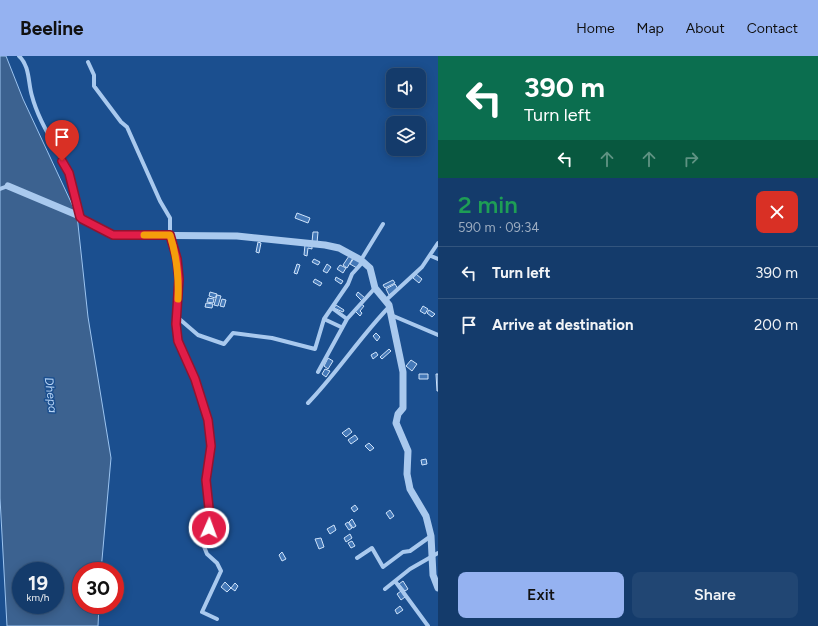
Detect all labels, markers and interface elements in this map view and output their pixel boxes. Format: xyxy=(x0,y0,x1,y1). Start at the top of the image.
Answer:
text: Beeline xyxy=(20,17,84,40)
text: Home xyxy=(576,20,615,37)
text: Map xyxy=(637,20,664,37)
text: About xyxy=(686,20,725,37)
text: Contact xyxy=(747,20,798,37)
map controls xyxy=(386,68,426,156)
button: sound xyxy=(386,68,426,108)
text: 390 m xyxy=(524,70,605,104)
icon: left xyxy=(458,72,510,124)
text: Turn left xyxy=(524,104,591,126)
button: layers xyxy=(386,116,426,156)
pin xyxy=(45,120,79,161)
icon: arrive xyxy=(51,126,73,148)
icon: left xyxy=(554,148,576,170)
icon: ahead xyxy=(596,148,618,170)
icon: ahead xyxy=(638,148,660,170)
icon: right xyxy=(680,148,702,170)
text: 2 min xyxy=(458,190,518,219)
button: close xyxy=(756,191,798,233)
text: 590 m · 09:34 xyxy=(458,220,539,235)
icon: left xyxy=(458,262,480,284)
text: Turn left xyxy=(492,264,550,282)
text: 390 m xyxy=(755,264,798,282)
icon: arrive xyxy=(458,314,480,336)
text: Arrive at destination xyxy=(492,316,633,334)
text: 200 m xyxy=(754,316,798,334)
water label: Dhepa xyxy=(42,376,60,414)
position arrow xyxy=(188,507,230,549)
speed limit sign: 30 xyxy=(72,562,124,614)
text: 19 xyxy=(28,571,48,595)
button: Exit xyxy=(458,572,624,618)
button: Share xyxy=(632,572,798,618)
text: km/h xyxy=(27,591,49,604)

